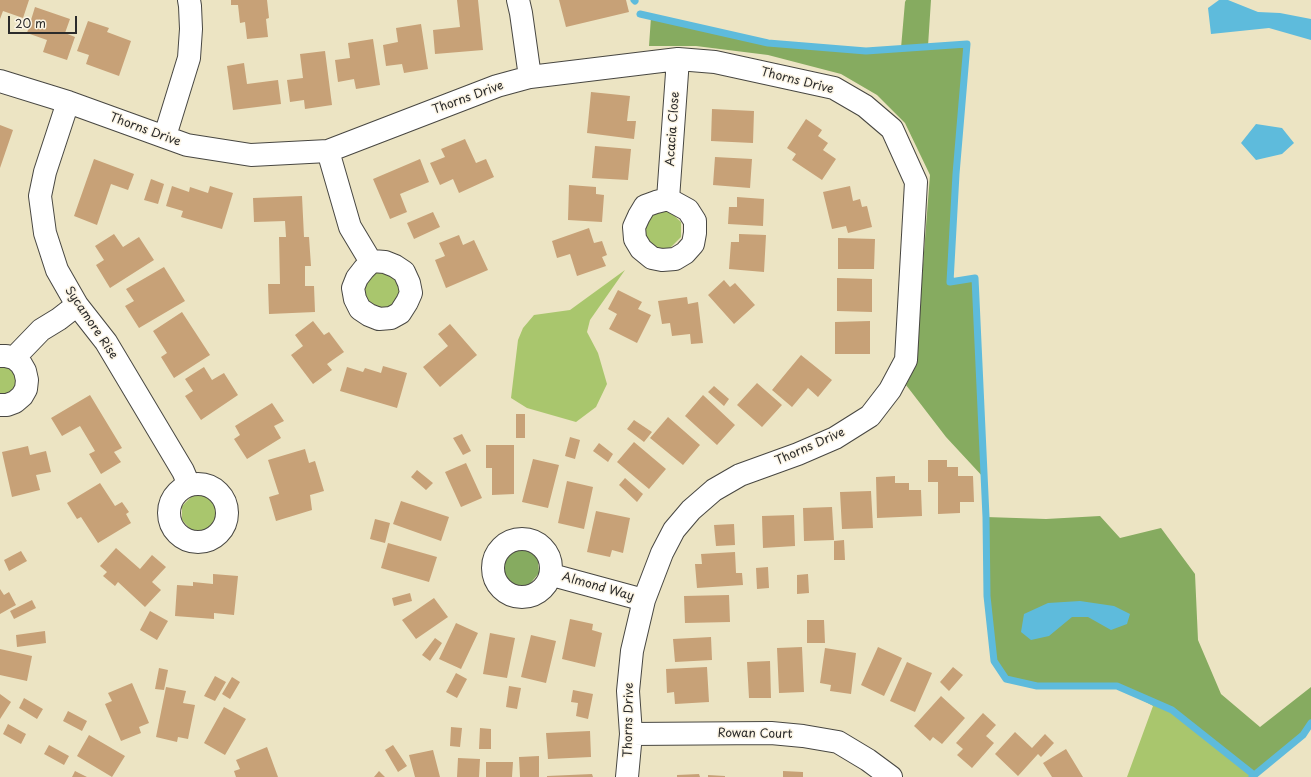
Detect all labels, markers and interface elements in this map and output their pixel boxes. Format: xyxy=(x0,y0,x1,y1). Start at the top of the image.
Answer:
scale bar xyxy=(10,8,79,34)
text: 20 m xyxy=(15,14,46,32)
street label: Thorns Drive xyxy=(759,65,835,97)
street label: Thorns Drive xyxy=(430,78,506,118)
street label: Acacia Close xyxy=(663,91,683,167)
street label: Thorns Drive xyxy=(107,110,183,150)
street label: Sycamore Rise xyxy=(61,284,121,362)
street label: Thorns Drive xyxy=(773,425,847,469)
street label: Almond Way xyxy=(560,570,636,604)
street label: Thorns Drive xyxy=(621,682,637,758)
street label: Rowan Court xyxy=(717,726,793,742)

